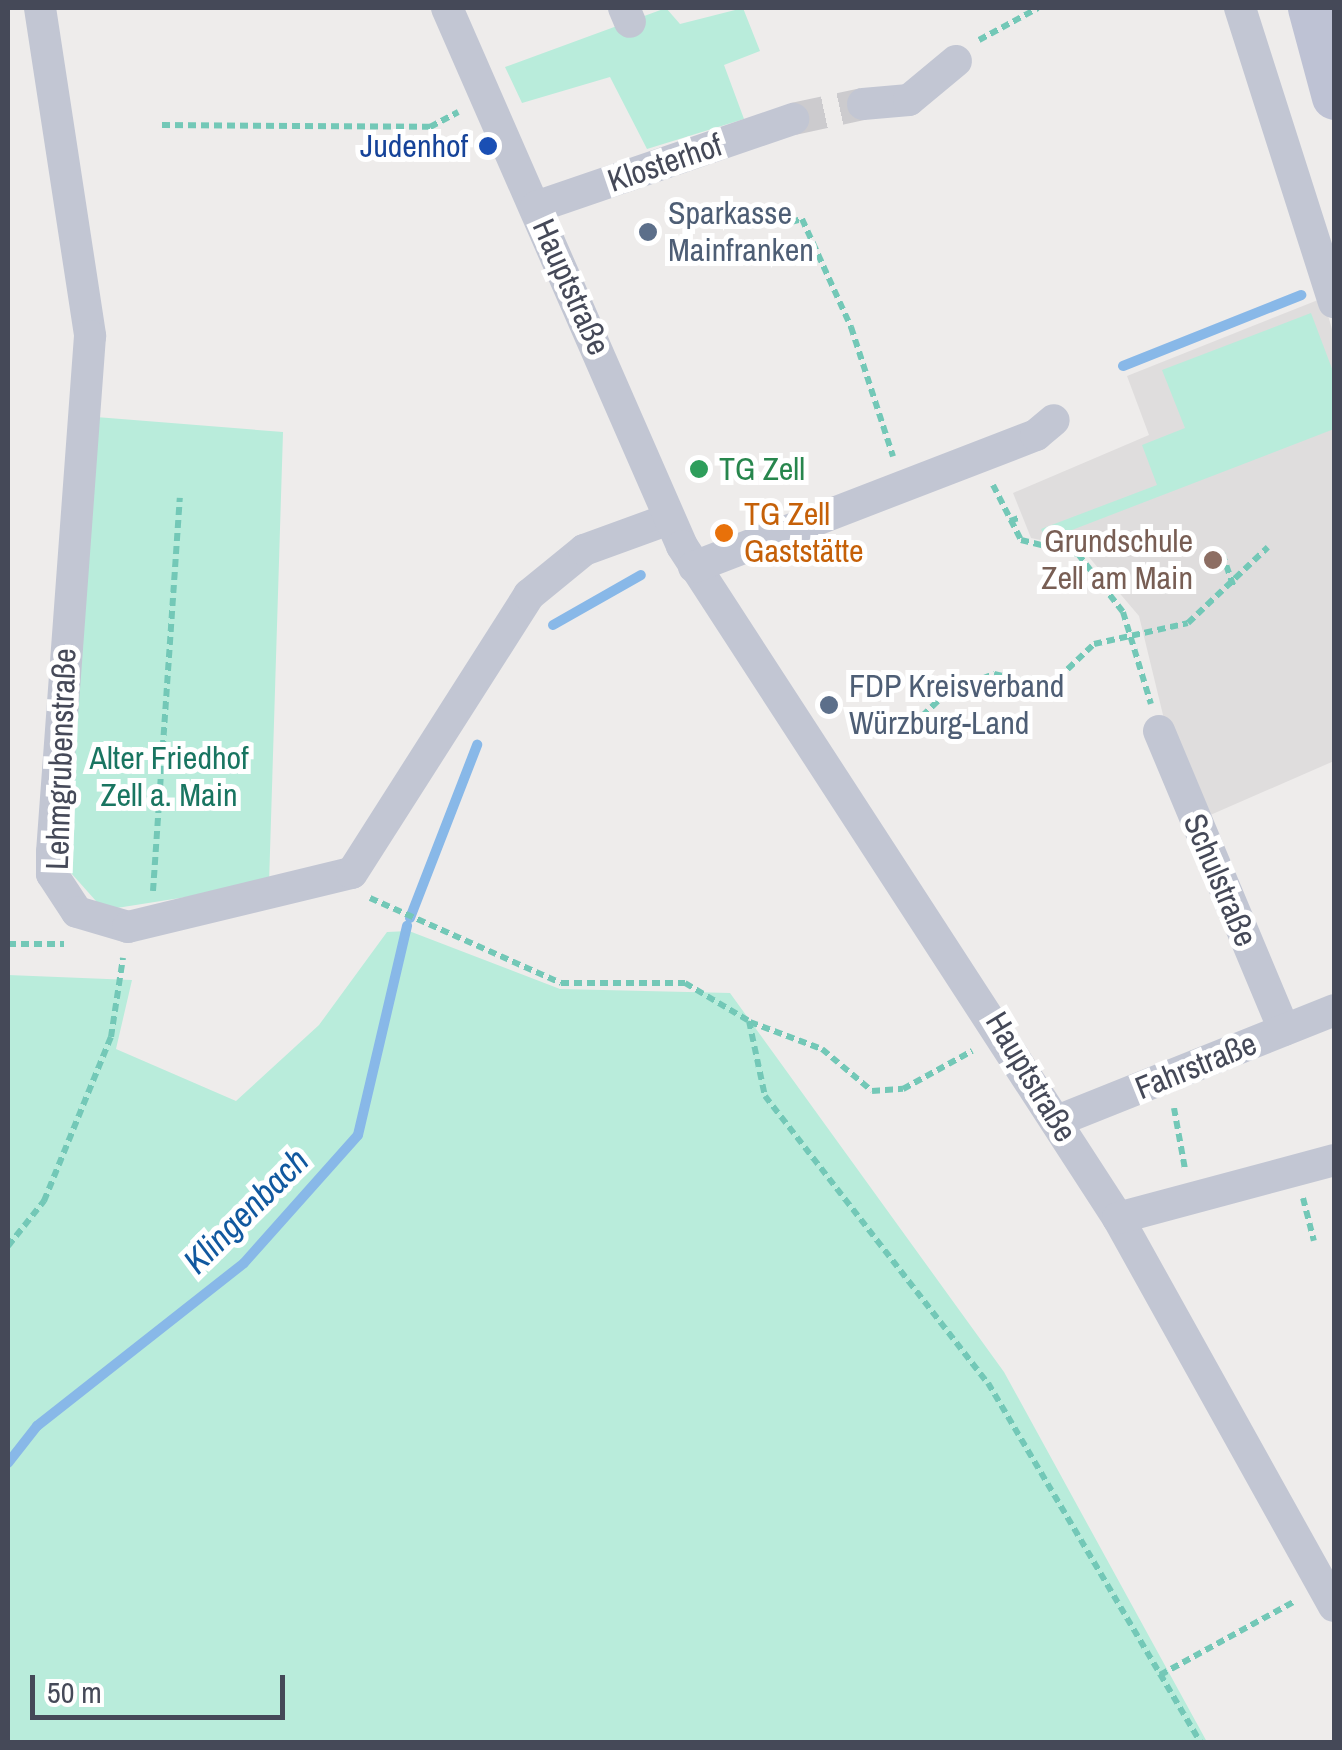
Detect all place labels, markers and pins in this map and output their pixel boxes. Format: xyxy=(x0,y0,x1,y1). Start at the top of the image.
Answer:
place label: Judenhof xyxy=(360,127,468,165)
marker: Judenhof xyxy=(477,135,499,157)
place label: Sparkasse Mainfranken xyxy=(668,195,814,270)
marker: Sparkasse Mainfranken xyxy=(637,221,659,243)
place label: TG Zell xyxy=(719,450,805,488)
marker: TG Zell xyxy=(688,458,710,480)
place label: TG Zell Gaststätte xyxy=(744,496,864,571)
marker: TG Zell Gaststätte xyxy=(713,522,735,544)
place label: Grundschule Zell am Main xyxy=(1041,523,1193,598)
marker: Grundschule Zell am Main xyxy=(1202,549,1224,571)
place label: FDP Kreisverband Würzburg-Land xyxy=(849,668,1065,743)
marker: FDP Kreisverband Würzburg-Land xyxy=(818,694,840,716)

